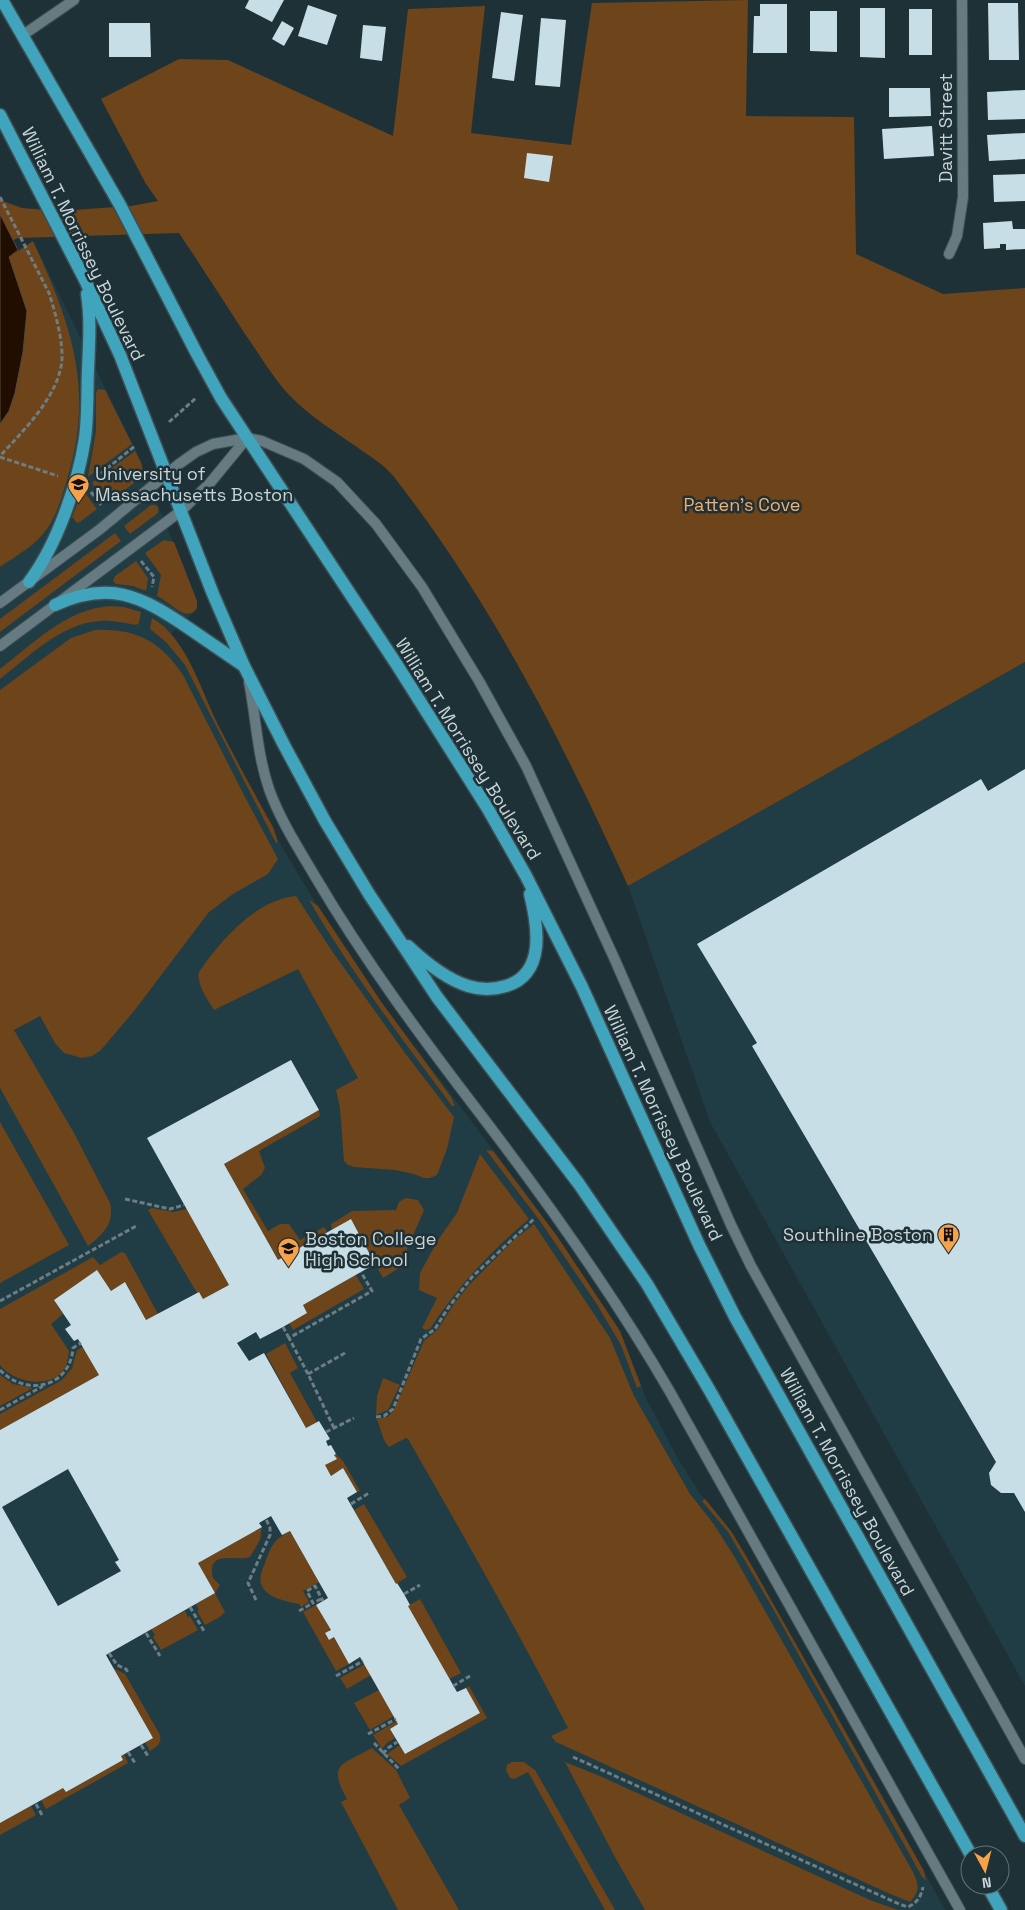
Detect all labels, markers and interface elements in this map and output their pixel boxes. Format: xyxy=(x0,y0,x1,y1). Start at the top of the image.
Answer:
street label: Davitt Street xyxy=(934,73,957,183)
street label: William T. Morrissey Boulevard xyxy=(17,123,150,364)
place label: University of Massachusetts Boston xyxy=(95,462,293,506)
school or university icon: University of Massachusetts Boston xyxy=(67,472,91,503)
park label: Patten's Cove xyxy=(683,493,801,516)
street label: William T. Morrissey Boulevard xyxy=(390,634,546,864)
street label: William T. Morrissey Boulevard xyxy=(599,1001,728,1244)
place label: Southline Boston xyxy=(783,1223,933,1246)
building icon: Southline Boston xyxy=(937,1223,961,1254)
place label: Boston College High School xyxy=(305,1227,436,1271)
school or university icon: Boston College High School xyxy=(277,1237,301,1268)
street label: William T. Morrissey Boulevard xyxy=(775,1364,920,1600)
north arrow xyxy=(960,1845,1010,1895)
text: N xyxy=(981,1873,992,1892)

